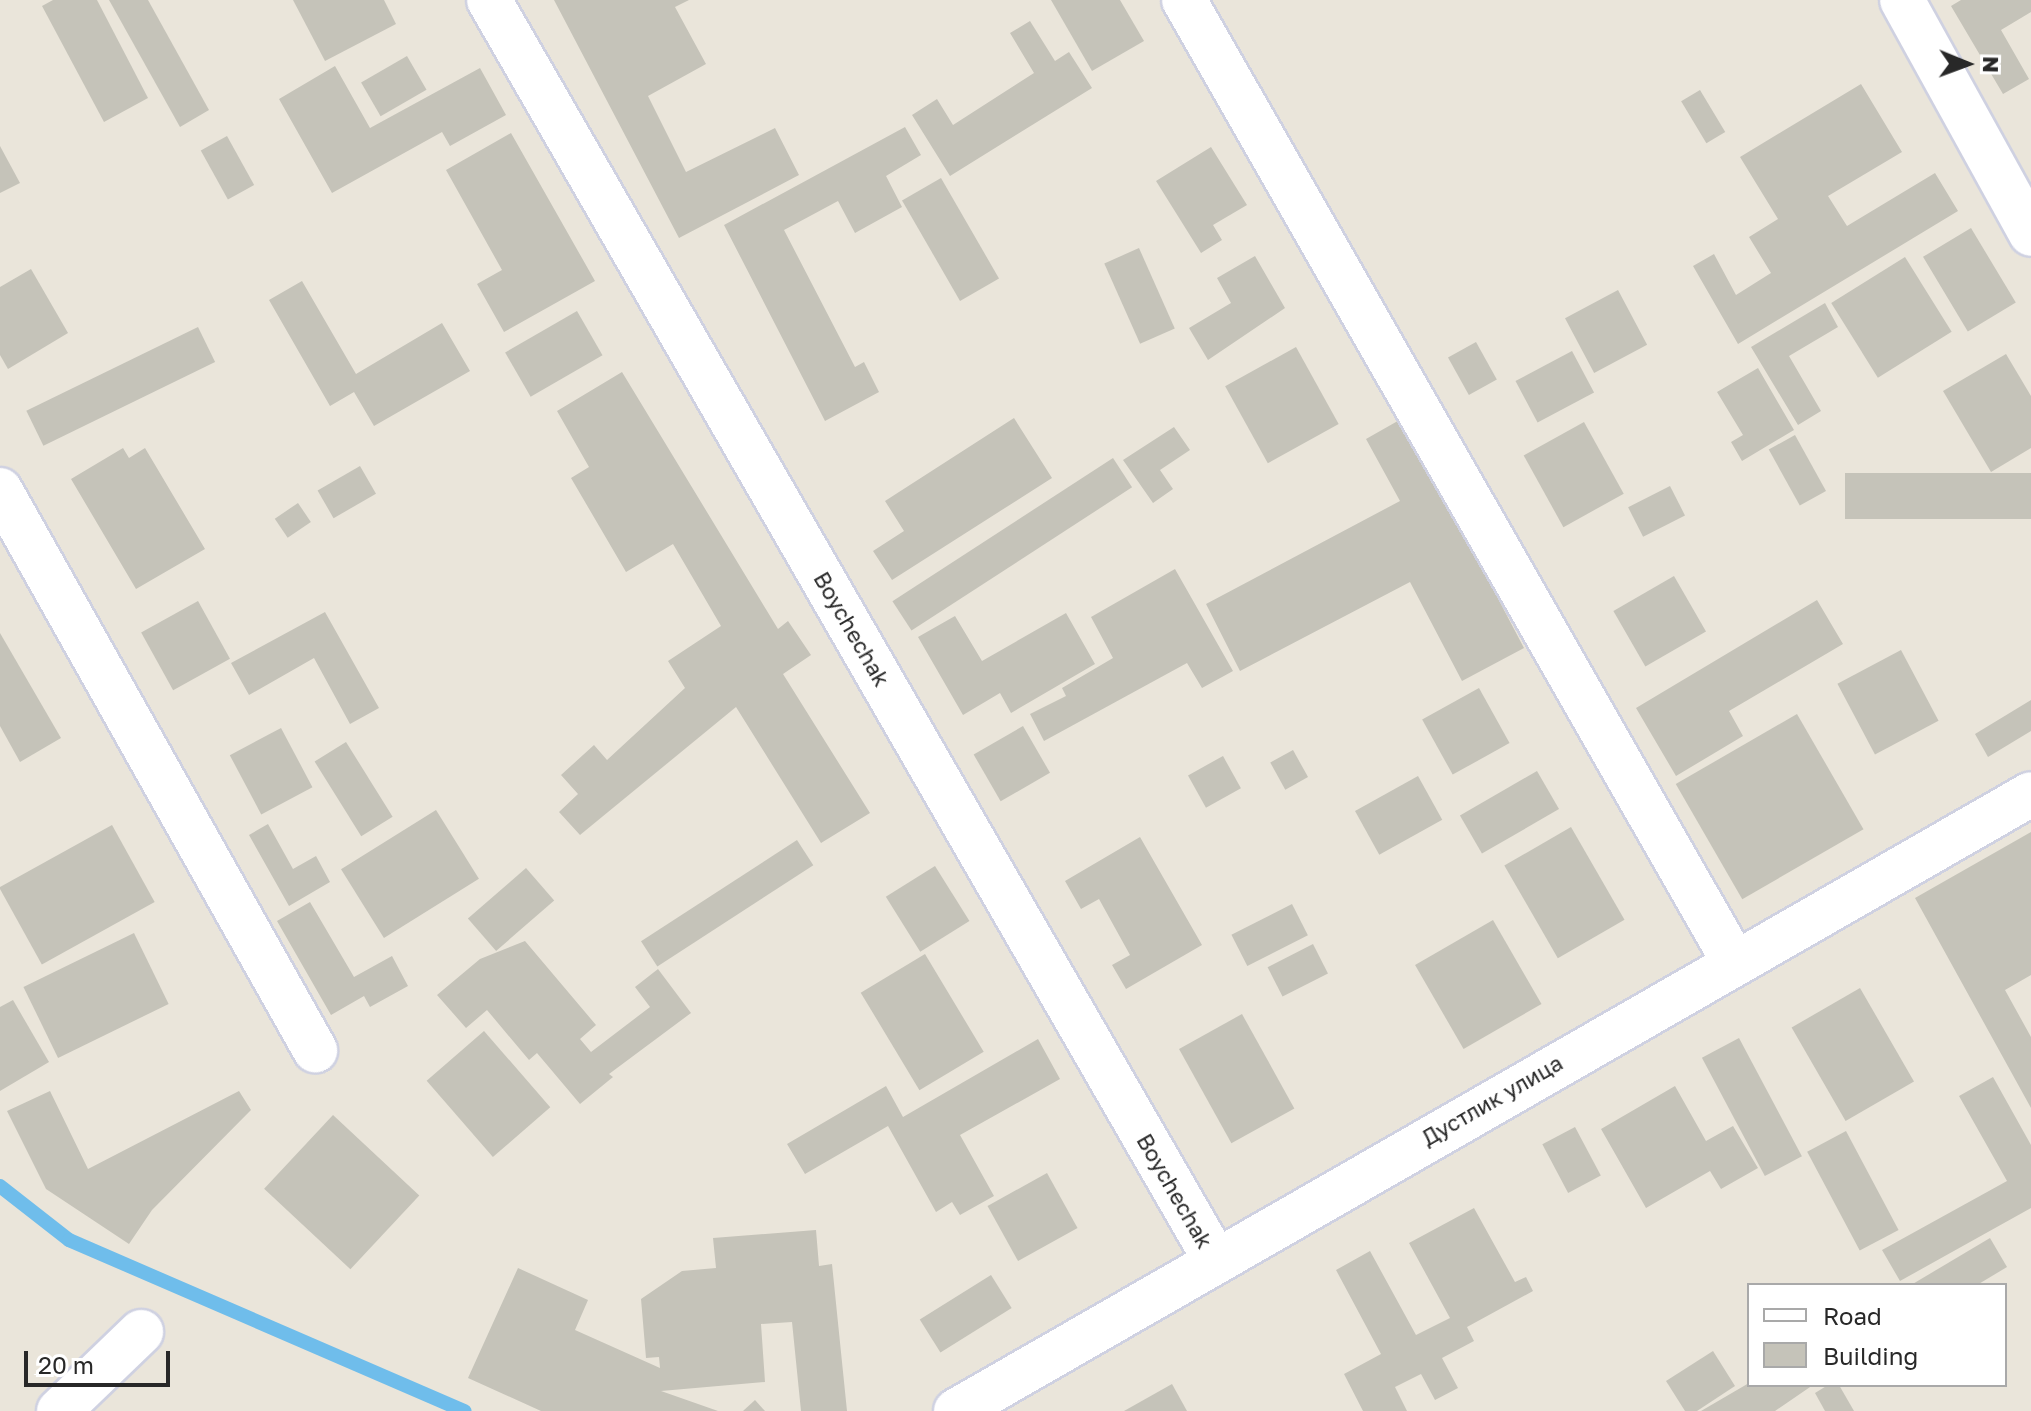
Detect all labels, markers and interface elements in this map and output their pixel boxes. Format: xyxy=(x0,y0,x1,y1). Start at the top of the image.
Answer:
north arrow xyxy=(1927,24,2007,104)
text: N xyxy=(1978,56,2005,73)
street label: Boychechak xyxy=(809,567,895,691)
street label: Дустлик улица xyxy=(1417,1049,1567,1151)
street label: Boychechak xyxy=(1132,1129,1218,1253)
legend xyxy=(1747,1283,2007,1387)
text: Road xyxy=(1823,1301,1882,1330)
scale bar xyxy=(28,1335,174,1385)
text: Building xyxy=(1823,1341,1918,1370)
text: 20 m xyxy=(38,1350,94,1379)

